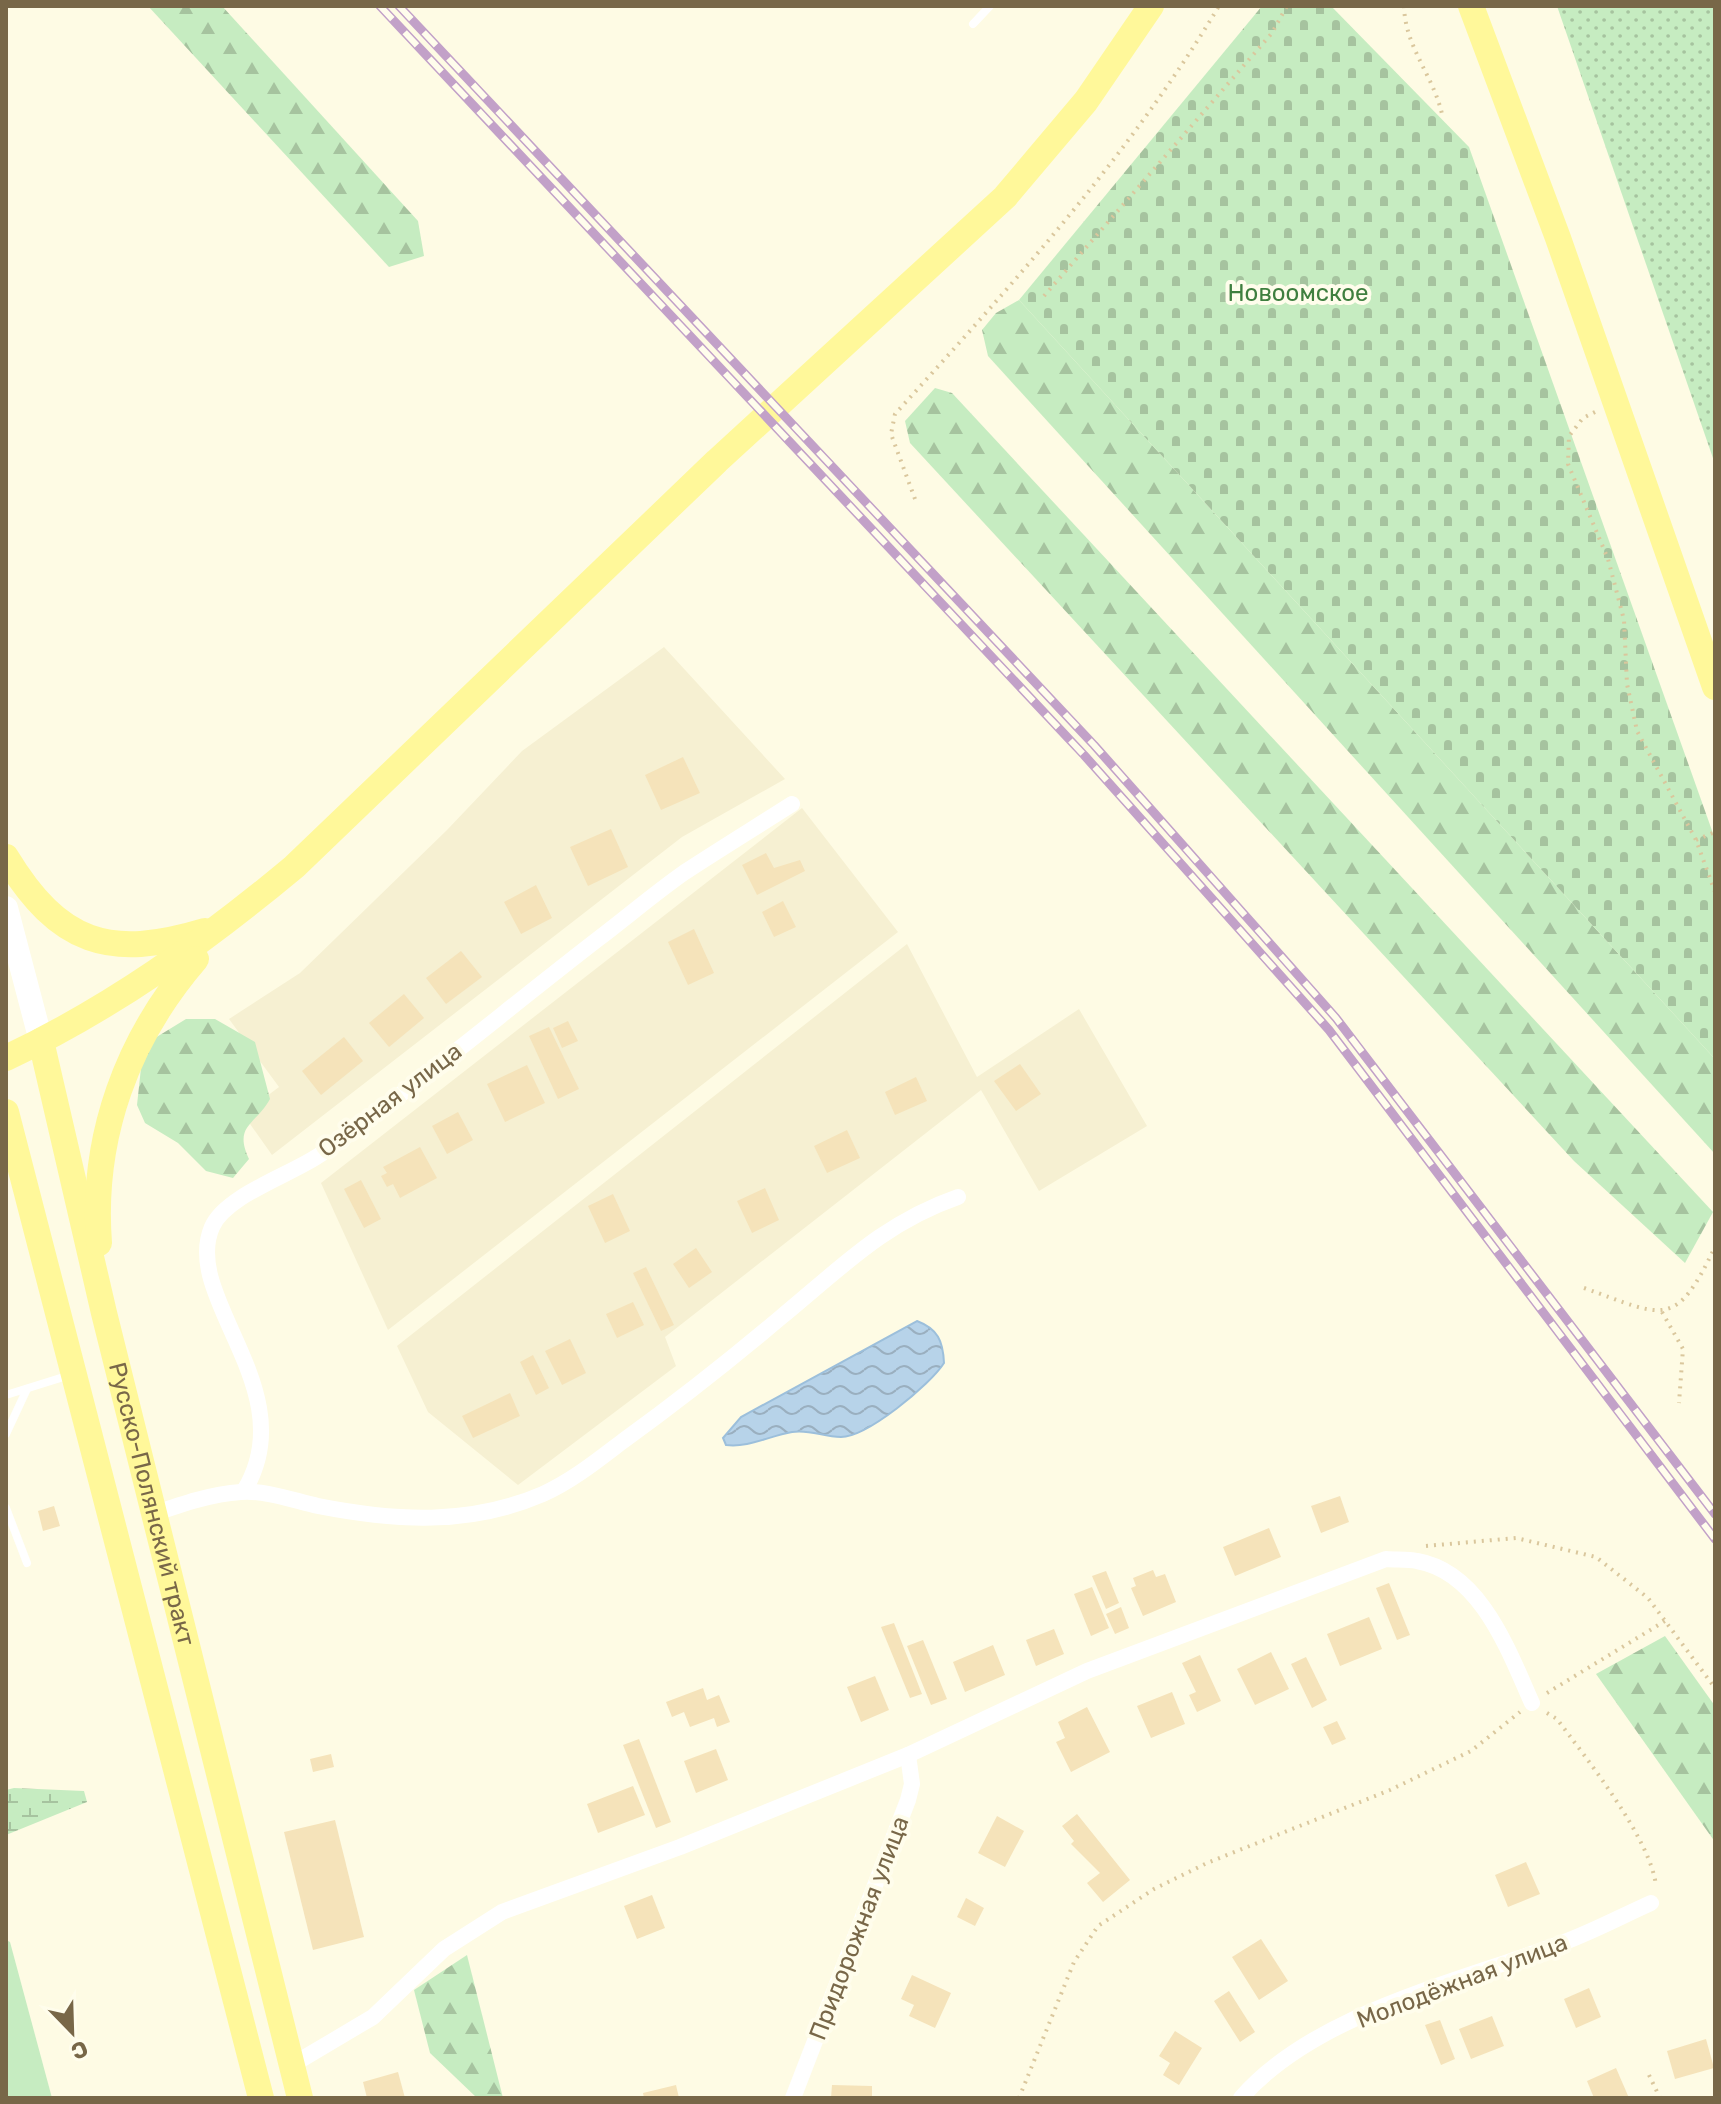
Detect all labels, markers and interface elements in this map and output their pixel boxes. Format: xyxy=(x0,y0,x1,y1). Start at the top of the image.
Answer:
park label: Новоомское xyxy=(1227,279,1369,307)
street label: Озёрная улица xyxy=(313,1037,467,1163)
street label: Русско-Полянский тракт xyxy=(103,1359,200,1648)
street label: Придорожная улица xyxy=(803,1812,915,2044)
street label: Молодёжная улица xyxy=(1353,1928,1571,2034)
north arrow xyxy=(32,1992,112,2072)
text: С xyxy=(67,2035,92,2065)

